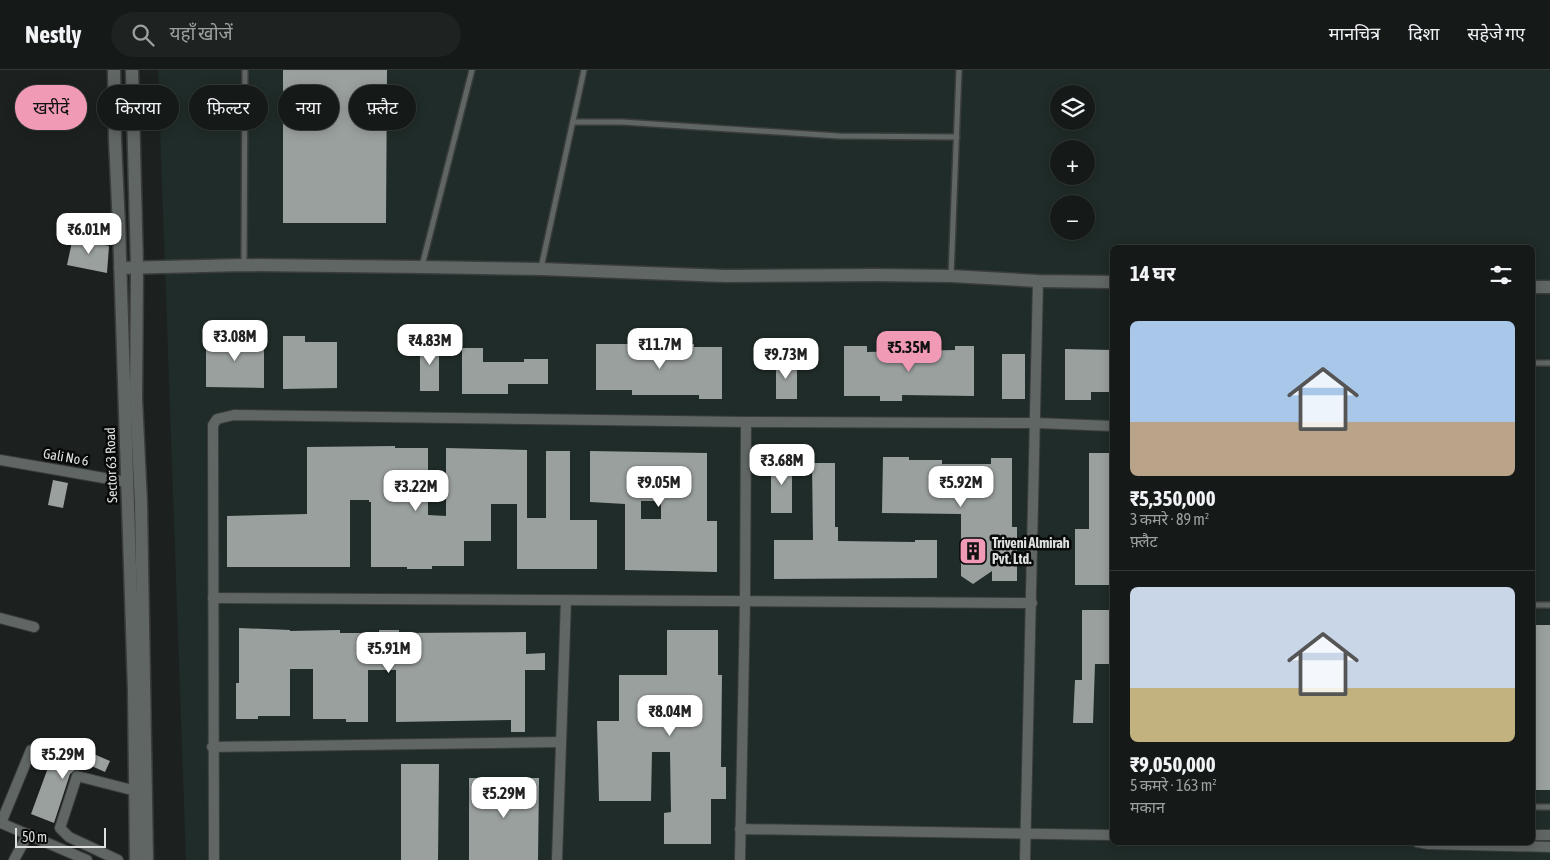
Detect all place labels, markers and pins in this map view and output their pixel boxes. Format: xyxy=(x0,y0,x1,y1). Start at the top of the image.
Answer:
pin: ₹6.01M xyxy=(48,212,130,255)
pin: ₹3.08M xyxy=(194,320,276,362)
pin: ₹4.83M xyxy=(389,324,471,366)
pin: ₹11.7M xyxy=(619,328,701,370)
pin: ₹5.35M xyxy=(868,330,950,373)
pin: ₹9.73M xyxy=(745,338,827,380)
pin: ₹3.68M xyxy=(741,444,823,486)
pin: ₹9.05M xyxy=(618,466,700,508)
pin: ₹5.92M xyxy=(920,466,1002,508)
pin: ₹3.22M xyxy=(375,470,457,512)
place label: Triveni Almirah Pvt. Ltd. xyxy=(992,535,1070,567)
building icon: Triveni Almirah Pvt. Ltd. xyxy=(958,536,988,566)
pin: ₹5.91M xyxy=(348,632,430,674)
pin: ₹8.04M xyxy=(629,694,711,737)
pin: ₹5.29M xyxy=(22,738,104,780)
pin: ₹5.29M xyxy=(463,776,545,819)

